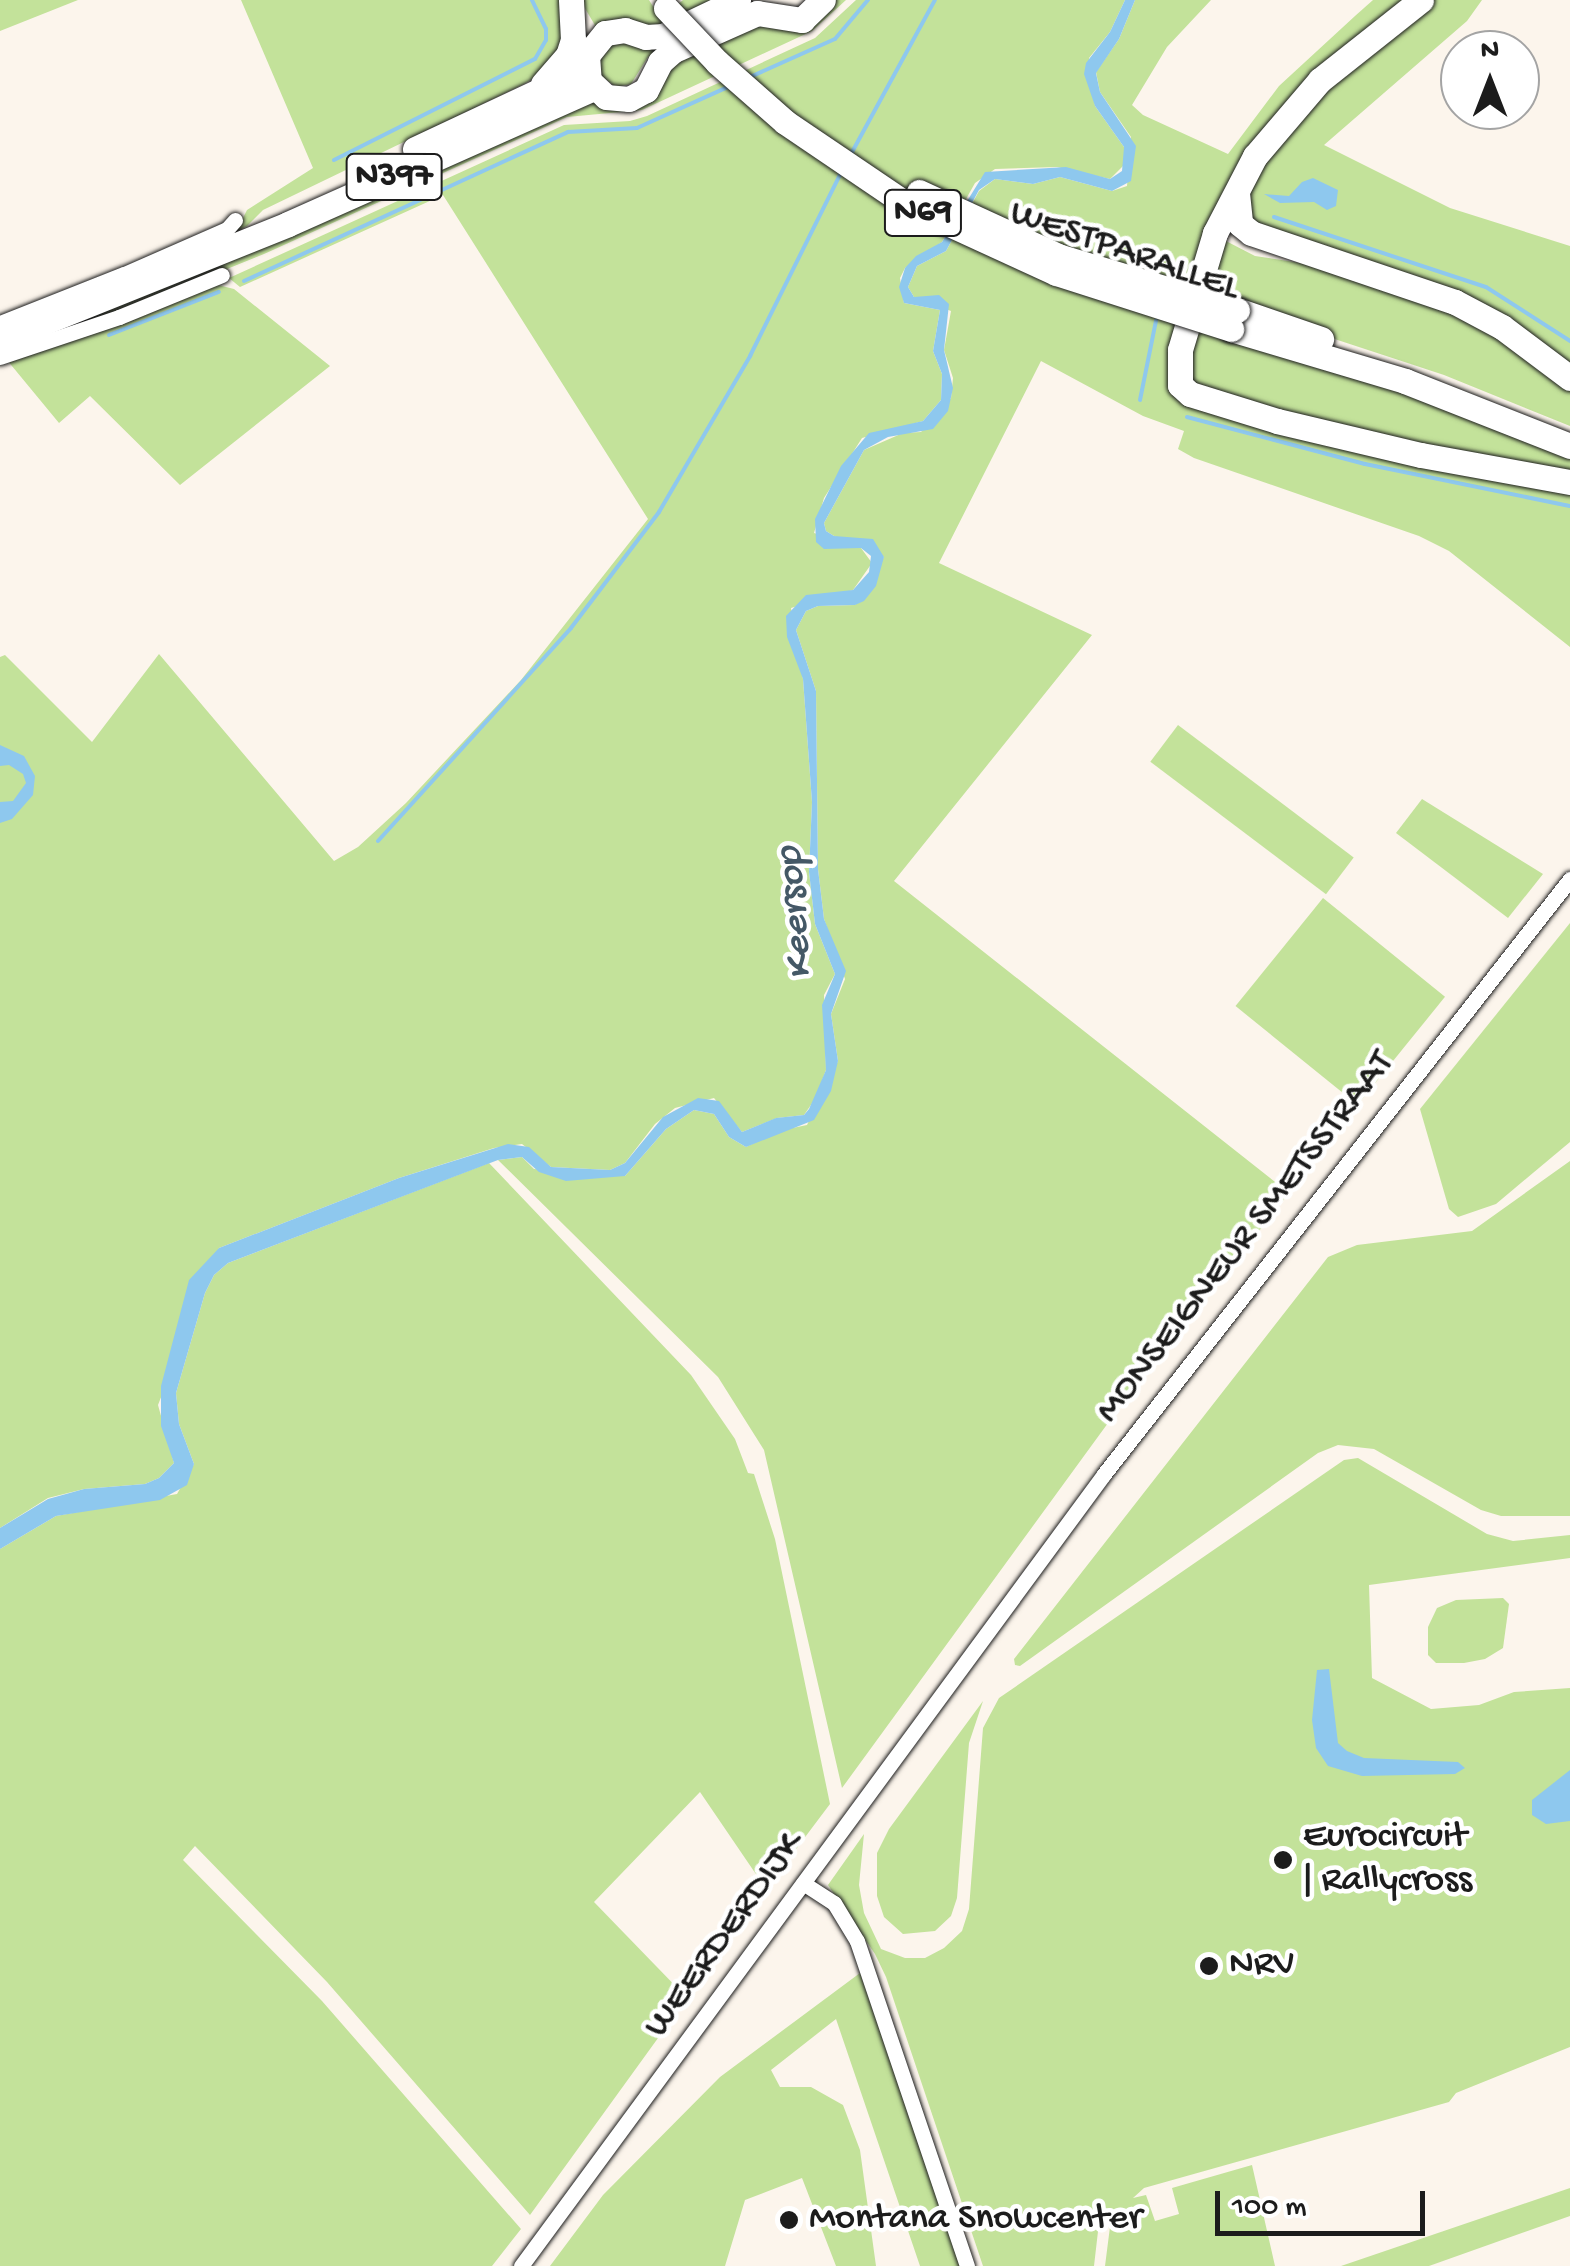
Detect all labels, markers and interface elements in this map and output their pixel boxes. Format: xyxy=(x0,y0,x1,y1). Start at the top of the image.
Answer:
north arrow xyxy=(1440,30,1540,130)
text: N xyxy=(1481,35,1499,68)
road number: N397 xyxy=(344,147,444,207)
road number: N69 xyxy=(883,183,963,243)
street label: WESTPARALLEL xyxy=(1003,191,1245,313)
water label: Keersop xyxy=(767,845,827,981)
street label: MONSEIGNEUR SMETSSTRAAT xyxy=(1087,1043,1405,1433)
place label: Eurocircuit | Rallycross xyxy=(1303,1815,1472,1905)
street label: WEERDERDIJK xyxy=(635,1824,815,2048)
marker: Eurocircuit | Rallycross xyxy=(1272,1849,1294,1871)
place label: NRV xyxy=(1229,1943,1295,1989)
marker: NRV xyxy=(1198,1955,1220,1977)
scale bar xyxy=(1220,2171,1430,2233)
text: 100 m xyxy=(1232,2191,1307,2226)
place label: Montana Snowcenter xyxy=(809,2197,1142,2243)
marker: Montana Snowcenter xyxy=(778,2209,800,2231)

